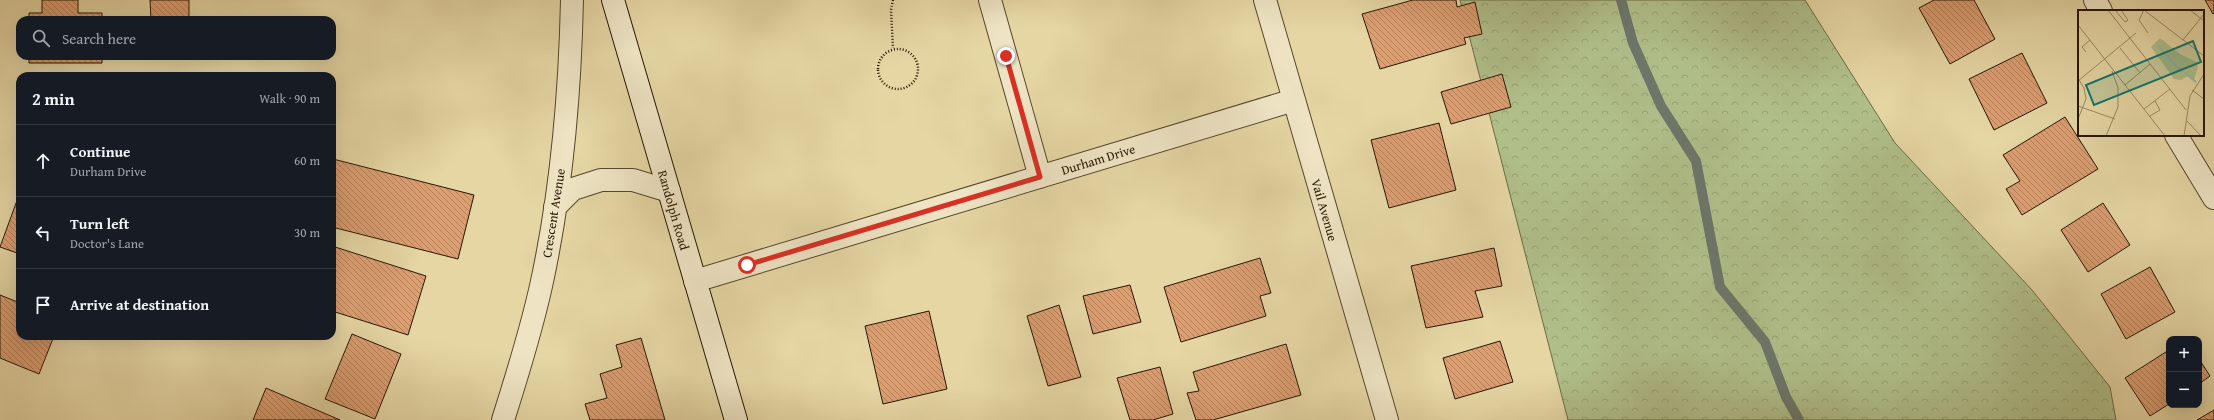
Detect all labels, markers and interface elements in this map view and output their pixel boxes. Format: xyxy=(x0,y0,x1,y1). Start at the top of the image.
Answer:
inset map xyxy=(2078,10,2204,136)
search box xyxy=(16,16,336,60)
icon: search xyxy=(30,27,52,49)
text: Search here xyxy=(62,28,136,49)
route end xyxy=(997,47,1015,65)
text: 2 min xyxy=(32,86,74,111)
text: Walk · 90 m xyxy=(259,89,320,108)
street label: Durham Drive xyxy=(1059,139,1137,180)
text: Continue xyxy=(70,141,131,162)
icon: ahead xyxy=(32,150,54,172)
text: 60 m xyxy=(294,151,320,170)
text: Durham Drive xyxy=(70,162,146,181)
street label: Crescent Avenue xyxy=(537,167,570,259)
street label: Randolph Road xyxy=(653,168,694,252)
street label: Vail Avenue xyxy=(1307,177,1342,244)
text: Turn left xyxy=(70,213,129,234)
icon: left xyxy=(32,222,54,244)
text: 30 m xyxy=(294,223,320,242)
text: Doctor's Lane xyxy=(70,234,144,253)
route start xyxy=(738,256,756,274)
icon: arrive xyxy=(32,294,54,316)
text: Arrive at destination xyxy=(70,294,209,315)
map controls xyxy=(2166,336,2202,408)
button: + xyxy=(2166,336,2202,372)
button: − xyxy=(2166,372,2202,408)

